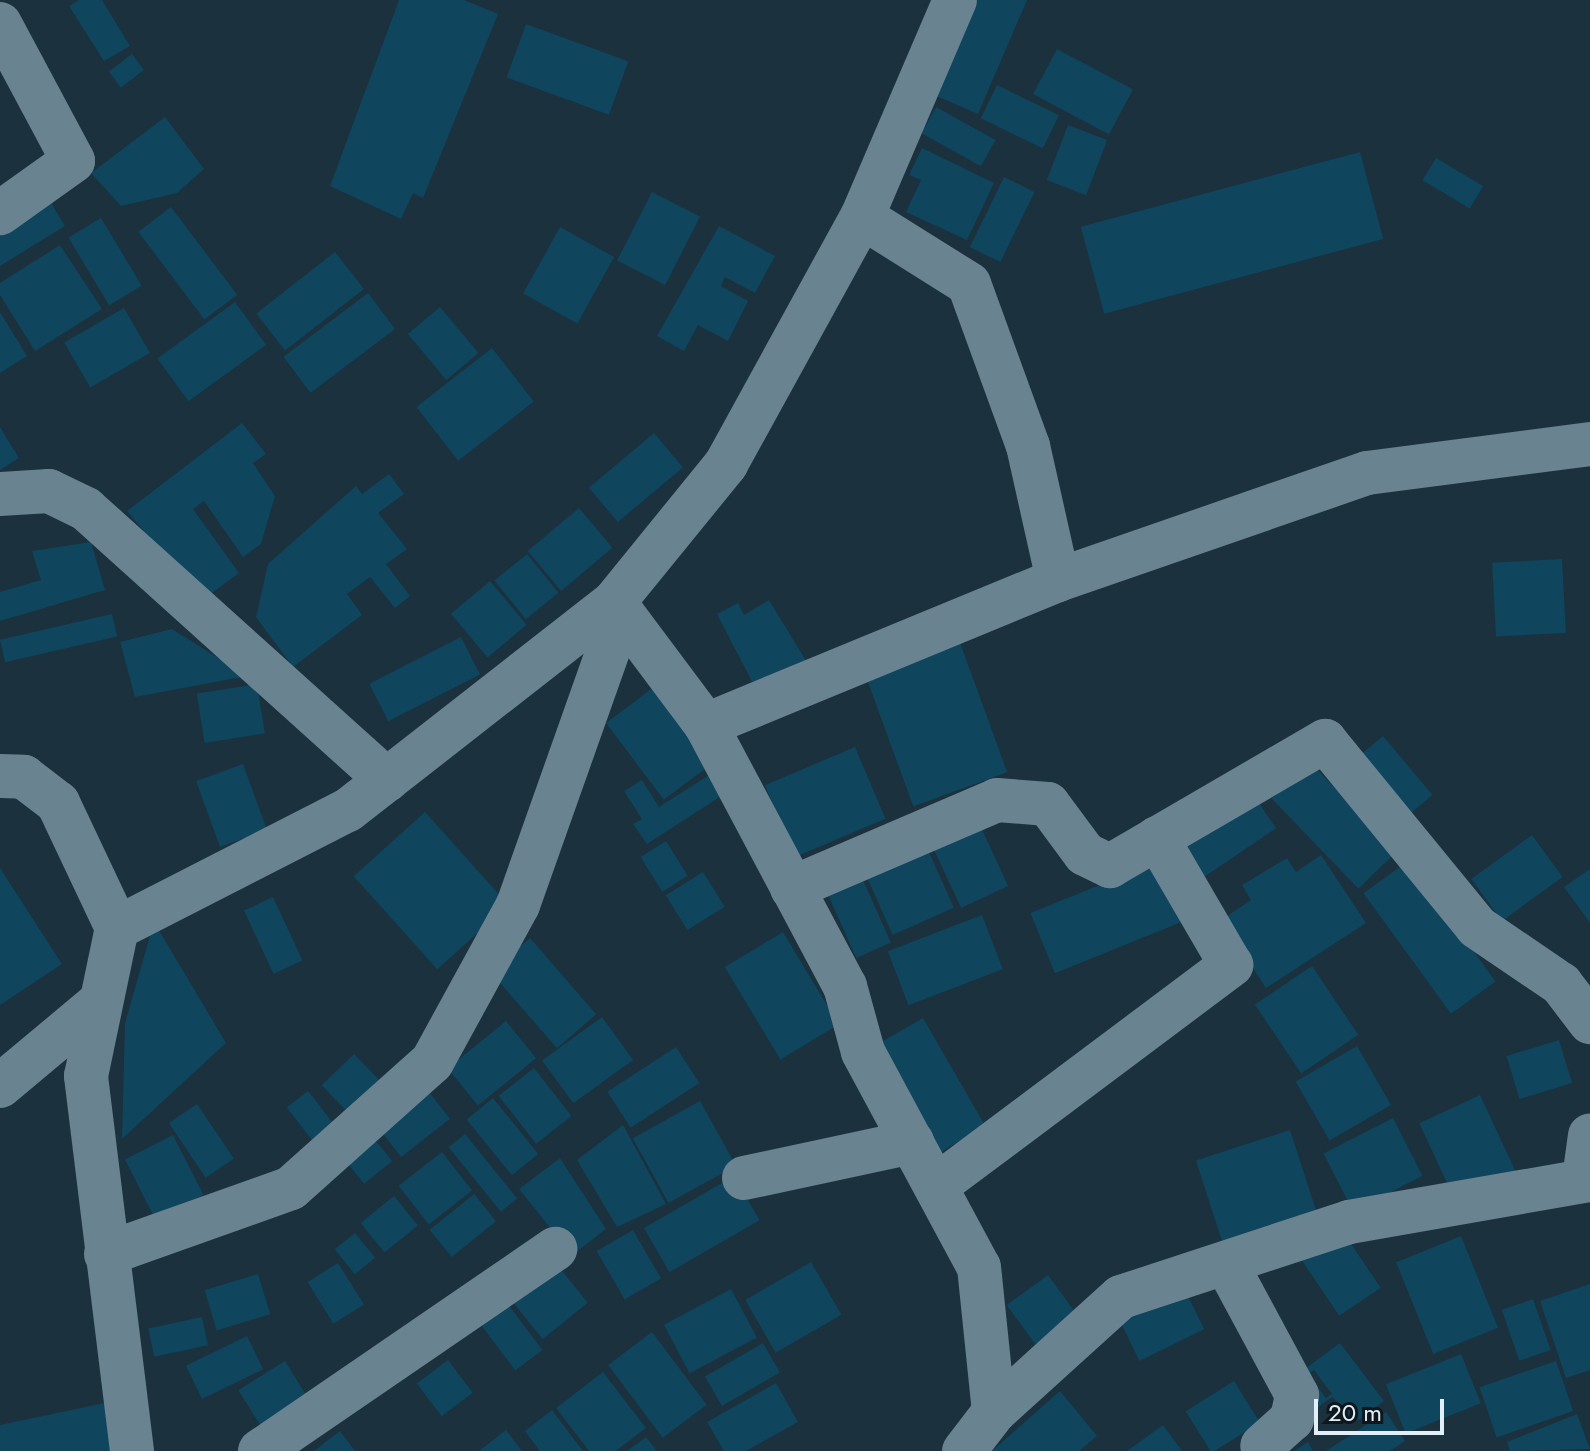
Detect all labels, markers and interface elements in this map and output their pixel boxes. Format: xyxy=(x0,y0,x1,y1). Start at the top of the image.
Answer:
scale bar xyxy=(1318,1383,1448,1433)
text: 20 m xyxy=(1328,1395,1382,1430)

